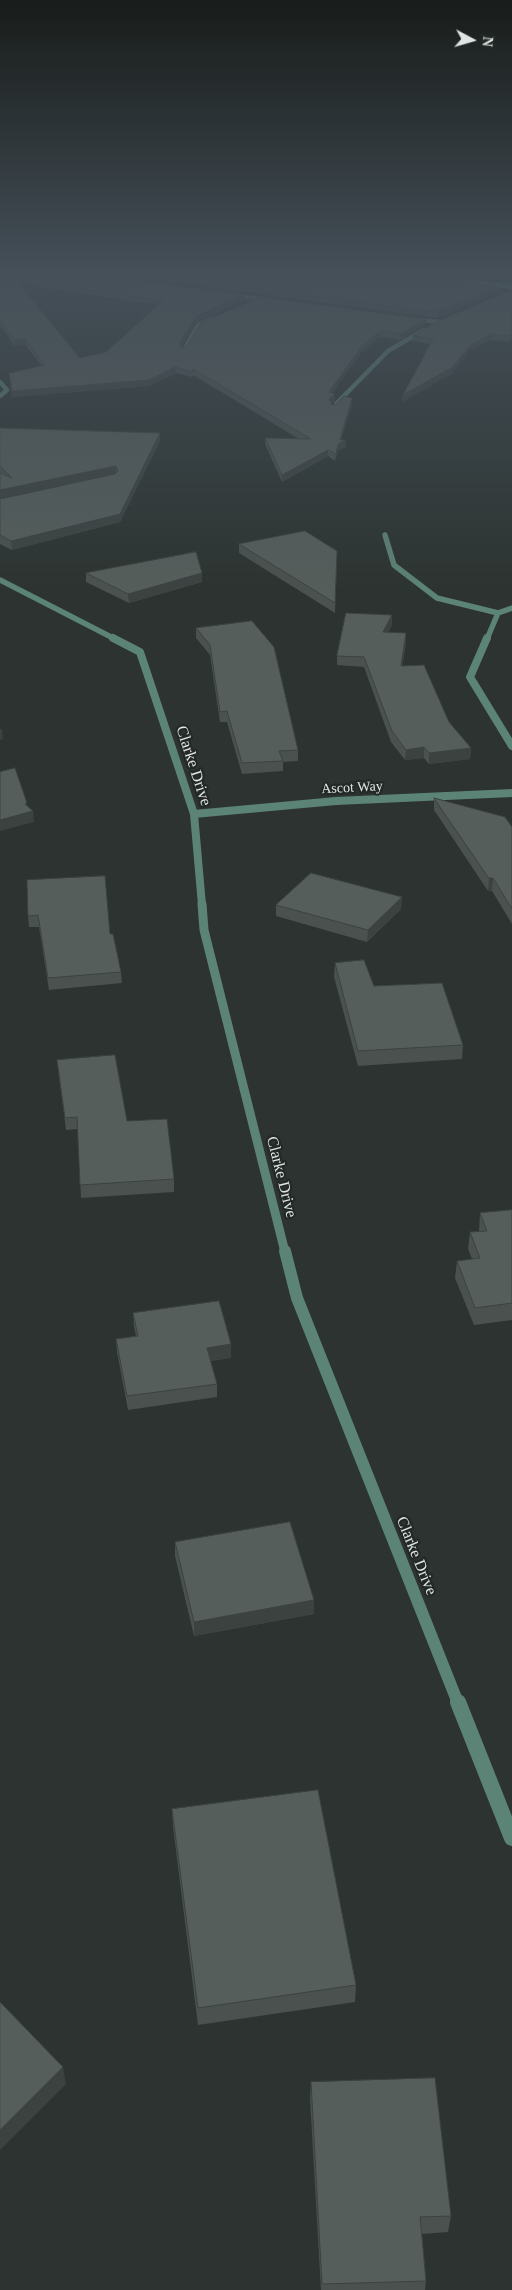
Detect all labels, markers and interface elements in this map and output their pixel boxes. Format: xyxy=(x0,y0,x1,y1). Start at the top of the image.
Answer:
north arrow xyxy=(447,15,497,65)
text: N xyxy=(479,36,495,47)
street label: Clarke Drive xyxy=(171,724,215,808)
street label: Ascot Way xyxy=(321,778,383,798)
street label: Clarke Drive xyxy=(262,1134,300,1220)
street label: Clarke Drive xyxy=(392,1514,440,1598)

